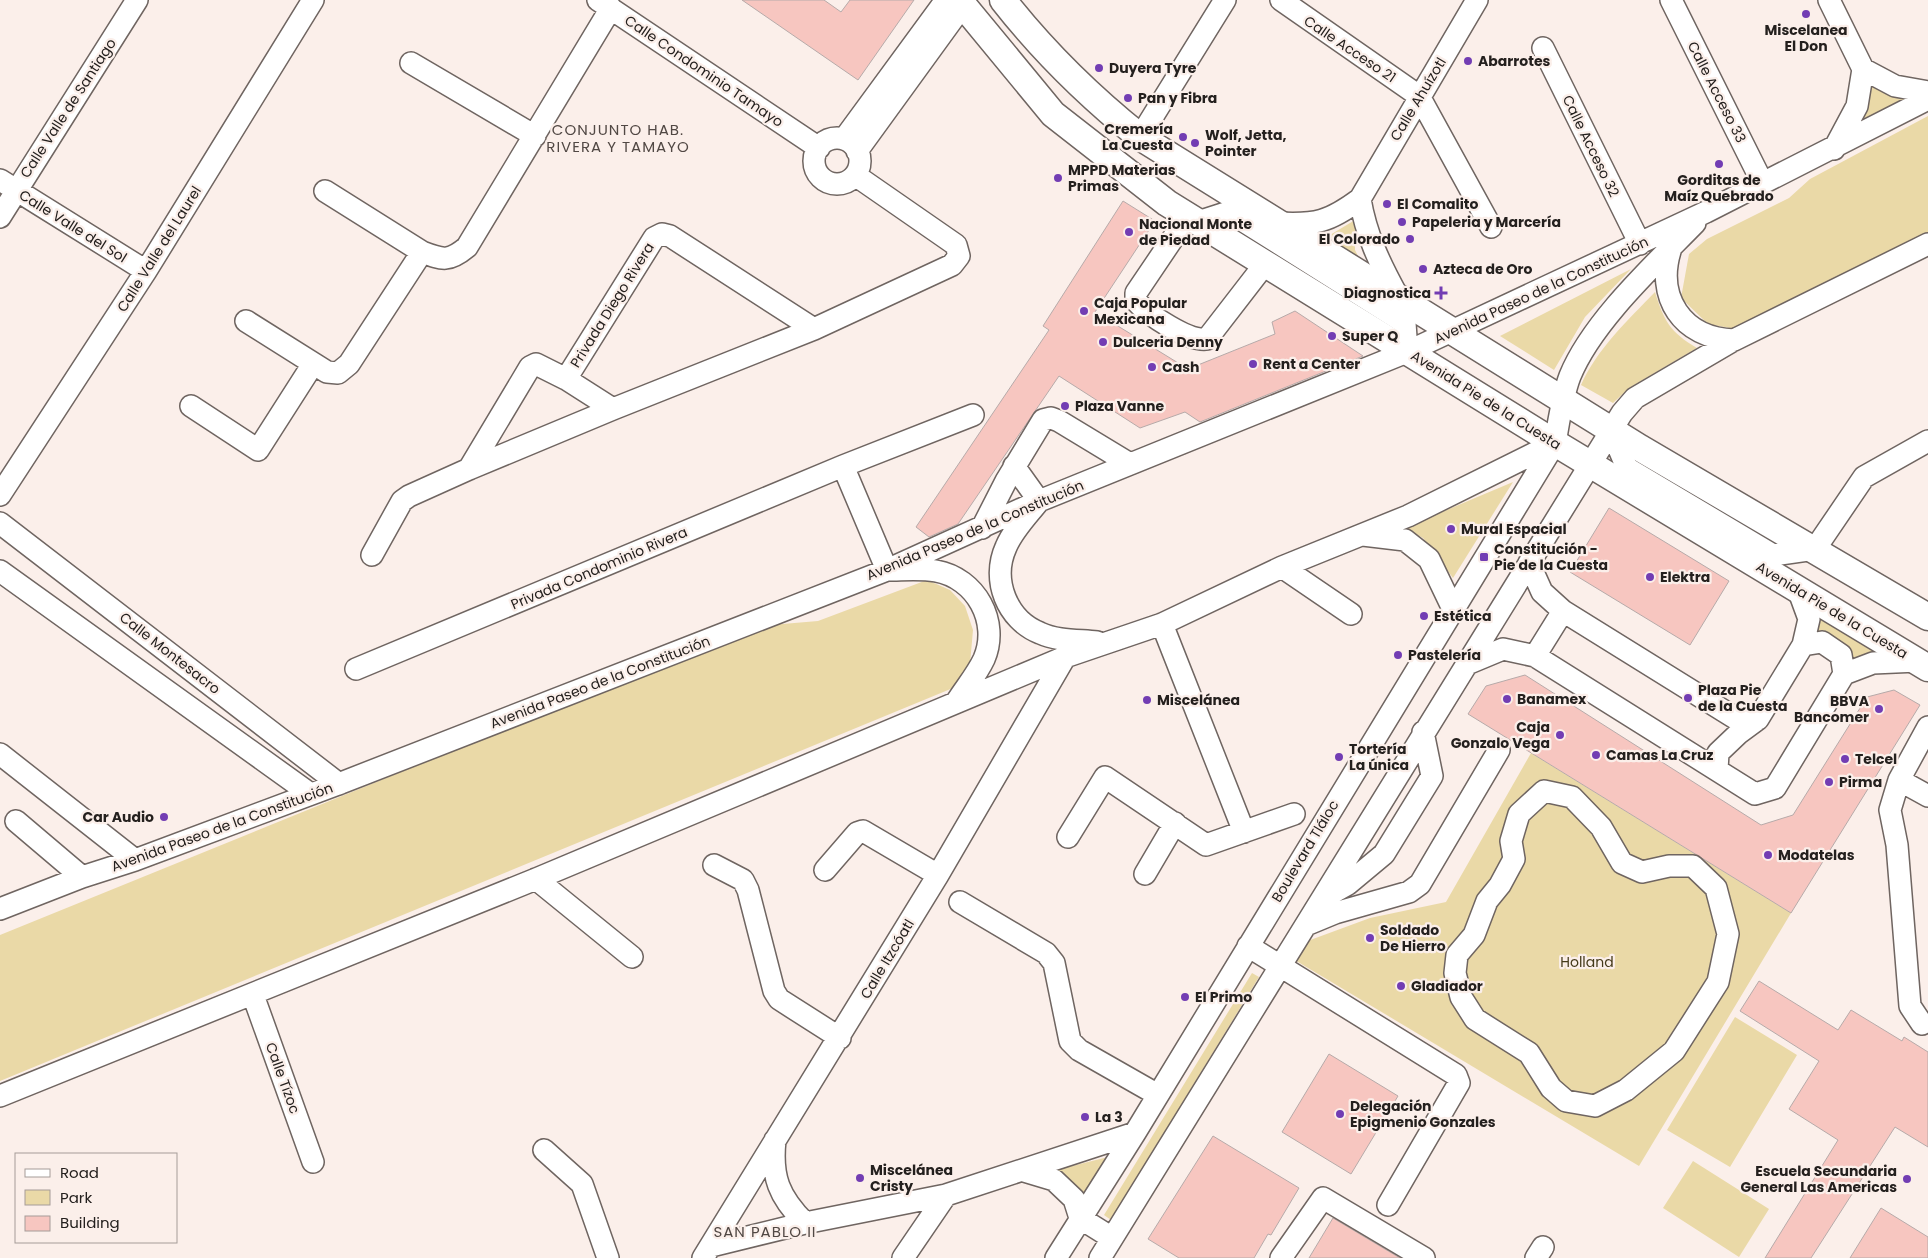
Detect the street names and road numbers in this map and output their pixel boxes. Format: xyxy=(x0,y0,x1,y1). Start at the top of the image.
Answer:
street label: Calle Condominio Tamayo xyxy=(621,10,787,132)
street label: Calle Acceso 21 xyxy=(1300,11,1400,87)
street label: Calle Valle de Santiago xyxy=(15,34,121,182)
street label: Calle Acceso 33 xyxy=(1683,38,1751,146)
street label: Calle Ahuízotl xyxy=(1385,53,1451,145)
street label: Calle Acceso 32 xyxy=(1558,92,1624,200)
street label: Calle Valle del Laurel xyxy=(112,182,206,316)
street label: Calle Valle del Sol xyxy=(15,185,131,267)
street label: Avenida Paseo de la Constitución xyxy=(1431,231,1651,349)
street label: Privada Diego Rivera xyxy=(565,239,659,371)
street label: Avenida Pie de la Cuesta xyxy=(1407,345,1565,455)
street label: Avenida Paseo de la Constitución xyxy=(863,475,1087,585)
street label: Privada Condominio Rivera xyxy=(508,522,690,614)
street label: Avenida Pie de la Cuesta xyxy=(1752,557,1912,663)
street label: Calle Montesacro xyxy=(115,607,225,699)
street label: Avenida Paseo de la Constitución xyxy=(487,631,713,733)
street label: Avenida Paseo de la Constitución xyxy=(108,778,336,876)
street label: Boulevard Tláloc xyxy=(1267,796,1343,906)
street label: Calle Itzcóatl xyxy=(855,915,919,1003)
street label: Calle Tízoc xyxy=(261,1040,305,1116)

